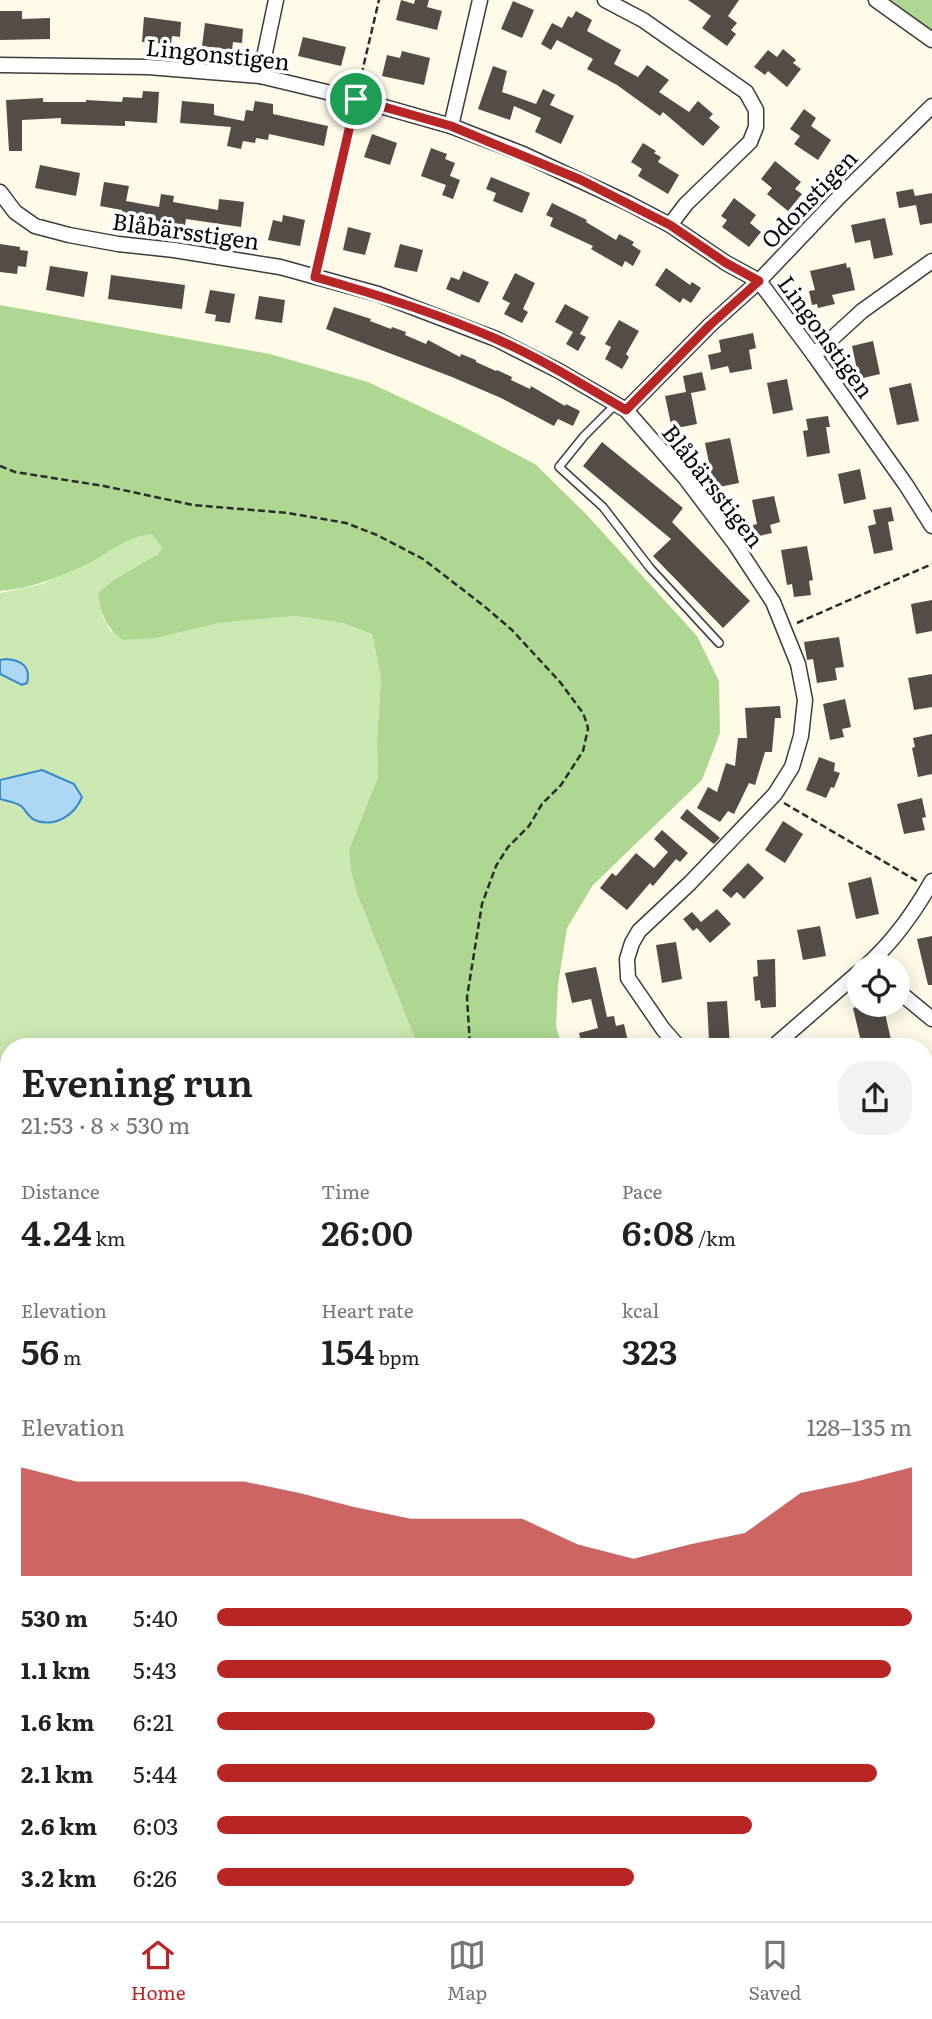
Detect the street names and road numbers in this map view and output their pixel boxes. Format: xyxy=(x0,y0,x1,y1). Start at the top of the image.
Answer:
street label: Lingonstigen xyxy=(144,29,292,77)
street label: Odonstigen xyxy=(752,141,864,255)
street label: Blåbärsstigen xyxy=(110,203,262,257)
street label: Lingonstigen xyxy=(771,268,883,404)
street label: Blåbärsstigen xyxy=(655,416,773,554)

